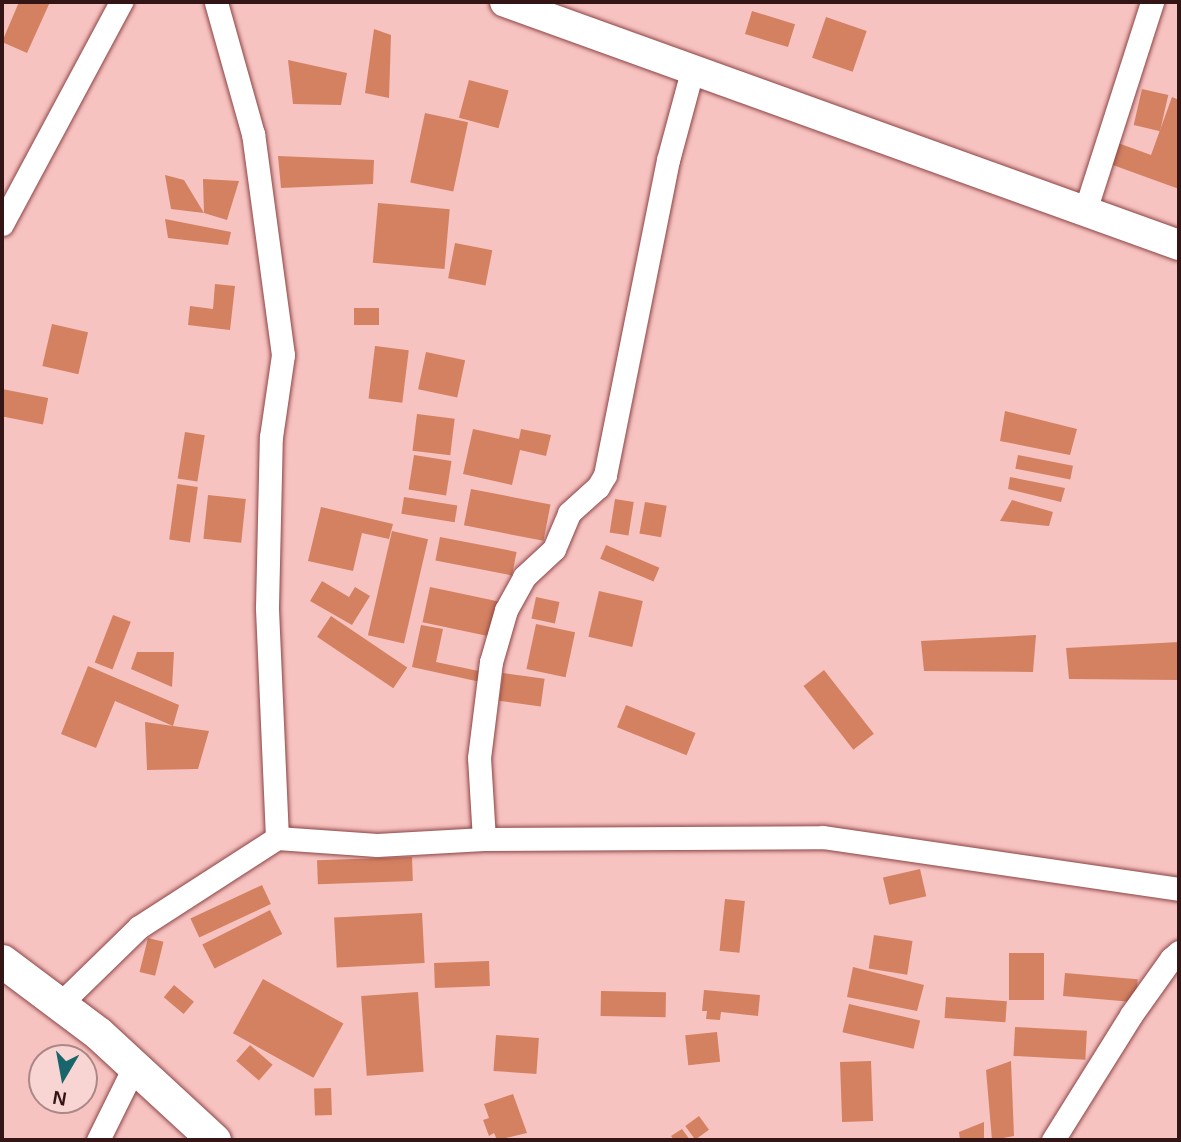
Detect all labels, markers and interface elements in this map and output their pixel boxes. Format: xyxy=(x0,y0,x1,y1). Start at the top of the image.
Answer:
north arrow xyxy=(28,1044,98,1114)
text: N xyxy=(51,1087,68,1110)

